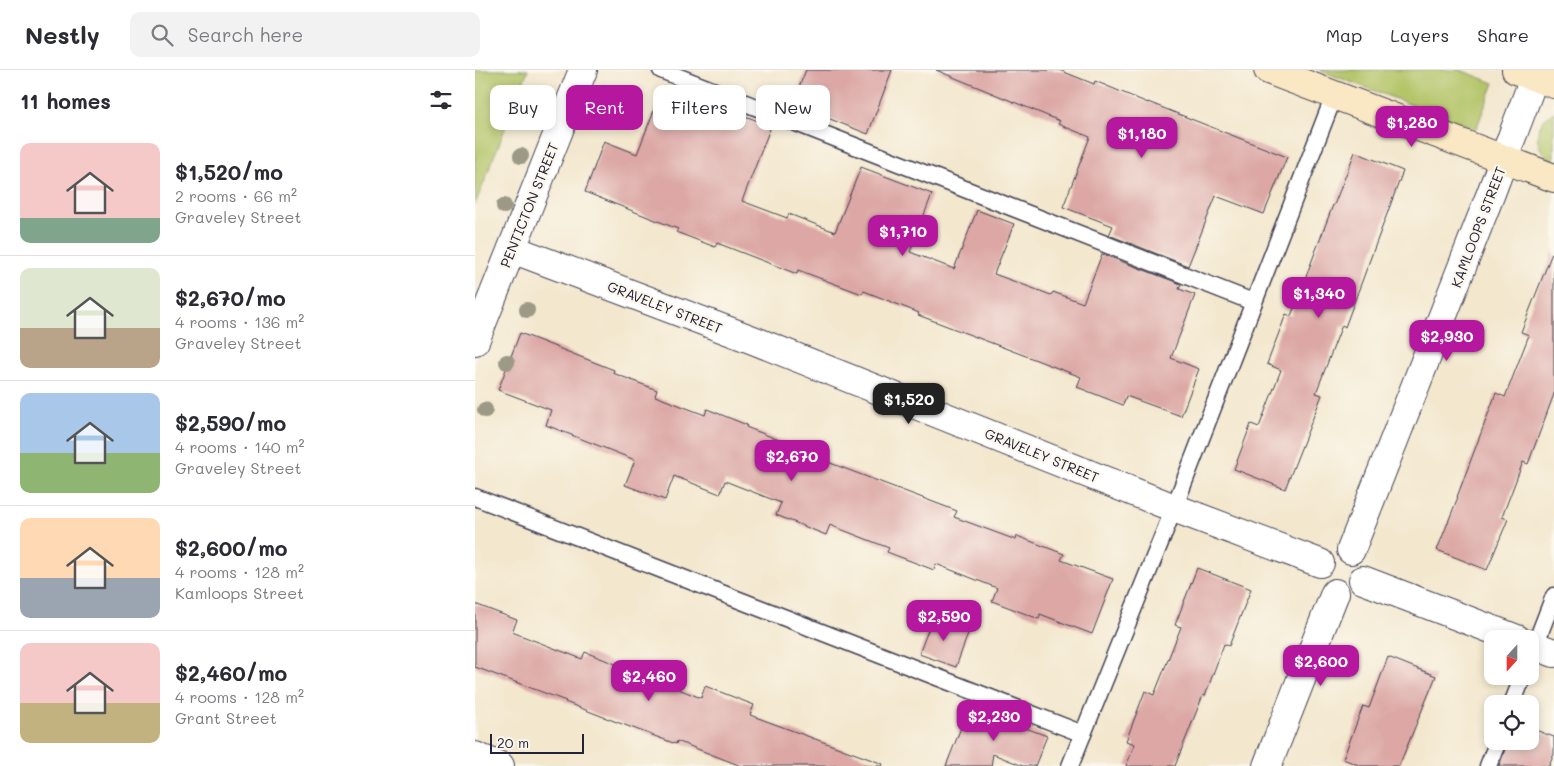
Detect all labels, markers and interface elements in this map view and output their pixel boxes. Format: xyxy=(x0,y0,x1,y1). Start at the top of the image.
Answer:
search box xyxy=(130,12,480,57)
text: Nestly xyxy=(25,19,100,50)
icon: search xyxy=(148,21,176,49)
text: Search here xyxy=(188,22,303,47)
text: Map xyxy=(1326,23,1362,47)
text: Layers xyxy=(1390,23,1449,47)
text: Share xyxy=(1477,23,1529,47)
chip: Buy xyxy=(490,85,556,130)
chip: Rent xyxy=(566,85,643,130)
chip: Filters xyxy=(653,85,746,130)
chip: New xyxy=(756,85,830,130)
icon: filters xyxy=(427,86,455,114)
text: 11 homes xyxy=(20,87,111,114)
pin: $1,280 xyxy=(1371,106,1453,148)
text: $1,280 xyxy=(1386,111,1438,132)
pin: $1,180 xyxy=(1101,116,1183,159)
text: $1,180 xyxy=(1117,122,1167,143)
street label: PENTICTON STREET xyxy=(495,140,563,270)
text: $1,520/mo xyxy=(175,158,283,185)
icon: home xyxy=(60,163,120,223)
street label: KAMLOOPS STREET xyxy=(1446,164,1510,290)
text: 2 rooms · 66 m² xyxy=(175,185,297,206)
text: Graveley Street xyxy=(175,206,302,227)
pin: $1,710 xyxy=(862,214,944,257)
text: $1,710 xyxy=(879,220,927,241)
street label: GRAVELEY STREET xyxy=(605,276,725,338)
pin: $1,340 xyxy=(1278,276,1360,319)
text: $1,340 xyxy=(1293,282,1345,303)
text: $2,670/mo xyxy=(175,284,286,311)
icon: home xyxy=(60,288,120,348)
text: 4 rooms · 136 m² xyxy=(175,311,304,332)
pin: $2,930 xyxy=(1406,320,1488,362)
text: $2,930 xyxy=(1420,325,1474,346)
text: Graveley Street xyxy=(175,332,302,353)
pin: $1,520 xyxy=(868,382,950,425)
text: $1,520 xyxy=(884,388,934,409)
text: $2,590/mo xyxy=(175,409,286,436)
icon: home xyxy=(60,413,120,473)
street label: GRAVELEY STREET xyxy=(982,423,1102,487)
text: 4 rooms · 140 m² xyxy=(175,436,305,457)
pin: $2,670 xyxy=(751,440,833,482)
text: $2,670 xyxy=(766,445,818,466)
text: Graveley Street xyxy=(175,457,302,478)
text: $2,600/mo xyxy=(175,534,288,561)
icon: home xyxy=(60,538,120,598)
text: 4 rooms · 128 m² xyxy=(175,561,304,582)
text: Kamloops Street xyxy=(175,582,304,603)
pin: $2,590 xyxy=(903,600,985,642)
text: $2,590 xyxy=(918,605,971,626)
north arrow xyxy=(1484,630,1539,685)
map controls xyxy=(1484,630,1539,750)
pin: $2,600 xyxy=(1280,644,1362,687)
text: $2,600 xyxy=(1294,650,1348,671)
text: $2,460/mo xyxy=(175,659,287,686)
pin: $2,460 xyxy=(608,660,690,702)
icon: home xyxy=(60,663,120,723)
text: $2,460 xyxy=(622,665,676,686)
text: 4 rooms · 128 m² xyxy=(175,686,304,707)
button: locate xyxy=(1484,695,1539,750)
pin: $2,230 xyxy=(953,700,1035,742)
text: $2,230 xyxy=(968,705,1020,726)
text: Grant Street xyxy=(175,707,277,728)
scale bar xyxy=(490,731,584,754)
text: 20 m xyxy=(497,733,529,752)

